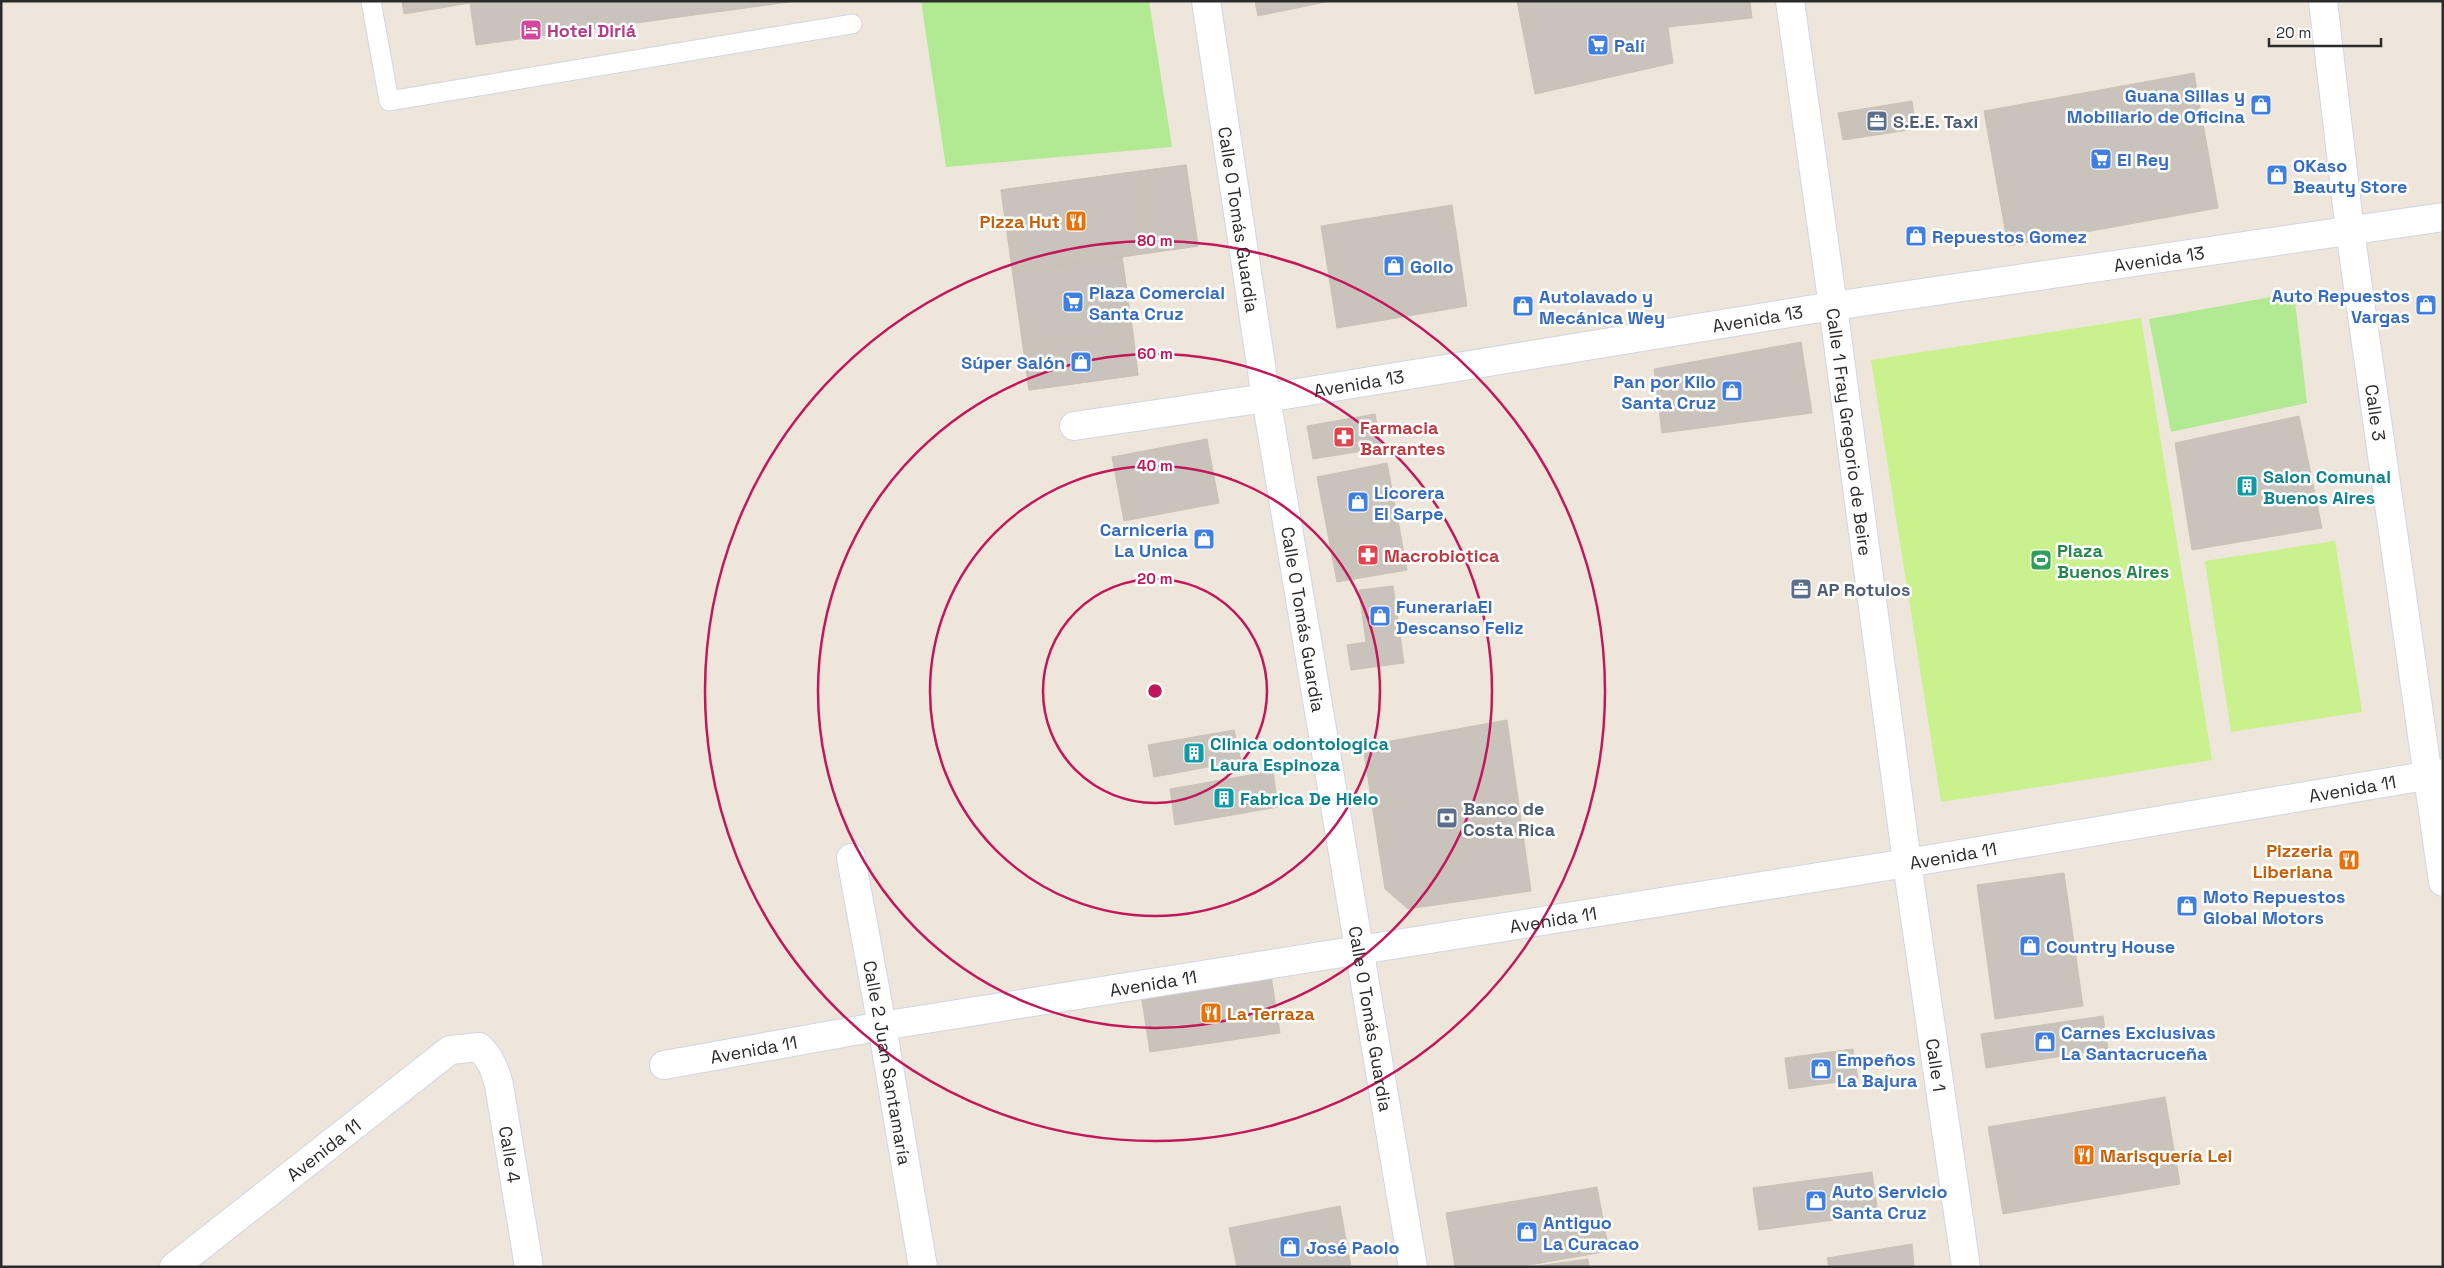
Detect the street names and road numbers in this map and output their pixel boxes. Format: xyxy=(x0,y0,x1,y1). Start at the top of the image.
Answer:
street label: Calle 0 Tomás Guardia xyxy=(1214,125,1264,314)
street label: Avenida 13 xyxy=(2112,240,2206,276)
street label: Avenida 13 xyxy=(1711,300,1805,337)
street label: Calle 1 Fray Gregorio de Beire xyxy=(1822,306,1878,557)
street label: Avenida 13 xyxy=(1312,364,1406,402)
street label: Calle 3 xyxy=(2361,383,2391,442)
street label: Calle 0 Tomás Guardia xyxy=(1276,525,1330,714)
street label: Avenida 11 xyxy=(2307,770,2398,807)
street label: Avenida 11 xyxy=(1908,837,1998,874)
street label: Avenida 11 xyxy=(1508,901,1598,938)
street label: Calle 0 Tomás Guardia xyxy=(1344,924,1398,1113)
street label: Calle 2 Juan Santamaría xyxy=(859,959,917,1167)
street label: Avenida 11 xyxy=(1108,965,1198,1001)
street label: Avenida 11 xyxy=(708,1030,799,1068)
street label: Calle 1 xyxy=(1921,1037,1952,1093)
street label: Avenida 11 xyxy=(282,1113,365,1186)
street label: Calle 4 xyxy=(494,1124,526,1184)

